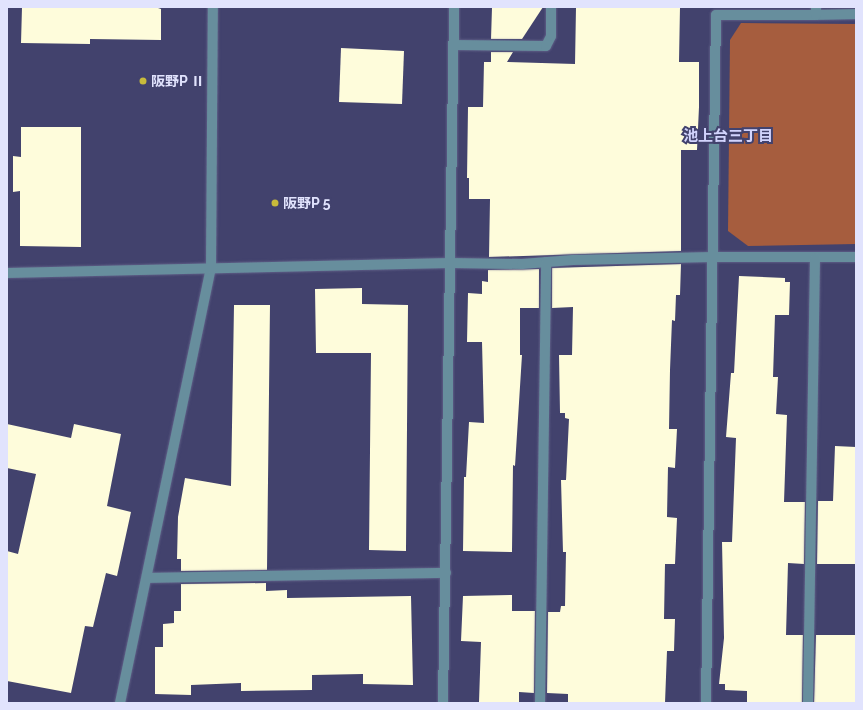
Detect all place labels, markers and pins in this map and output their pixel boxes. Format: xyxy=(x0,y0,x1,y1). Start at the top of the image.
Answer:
place label: 阪野P Ⅱ xyxy=(151,73,205,89)
marker: 阪野P Ⅱ xyxy=(138,76,148,86)
place label: 阪野P 5 xyxy=(283,195,331,211)
marker: 阪野P 5 xyxy=(270,198,280,208)

